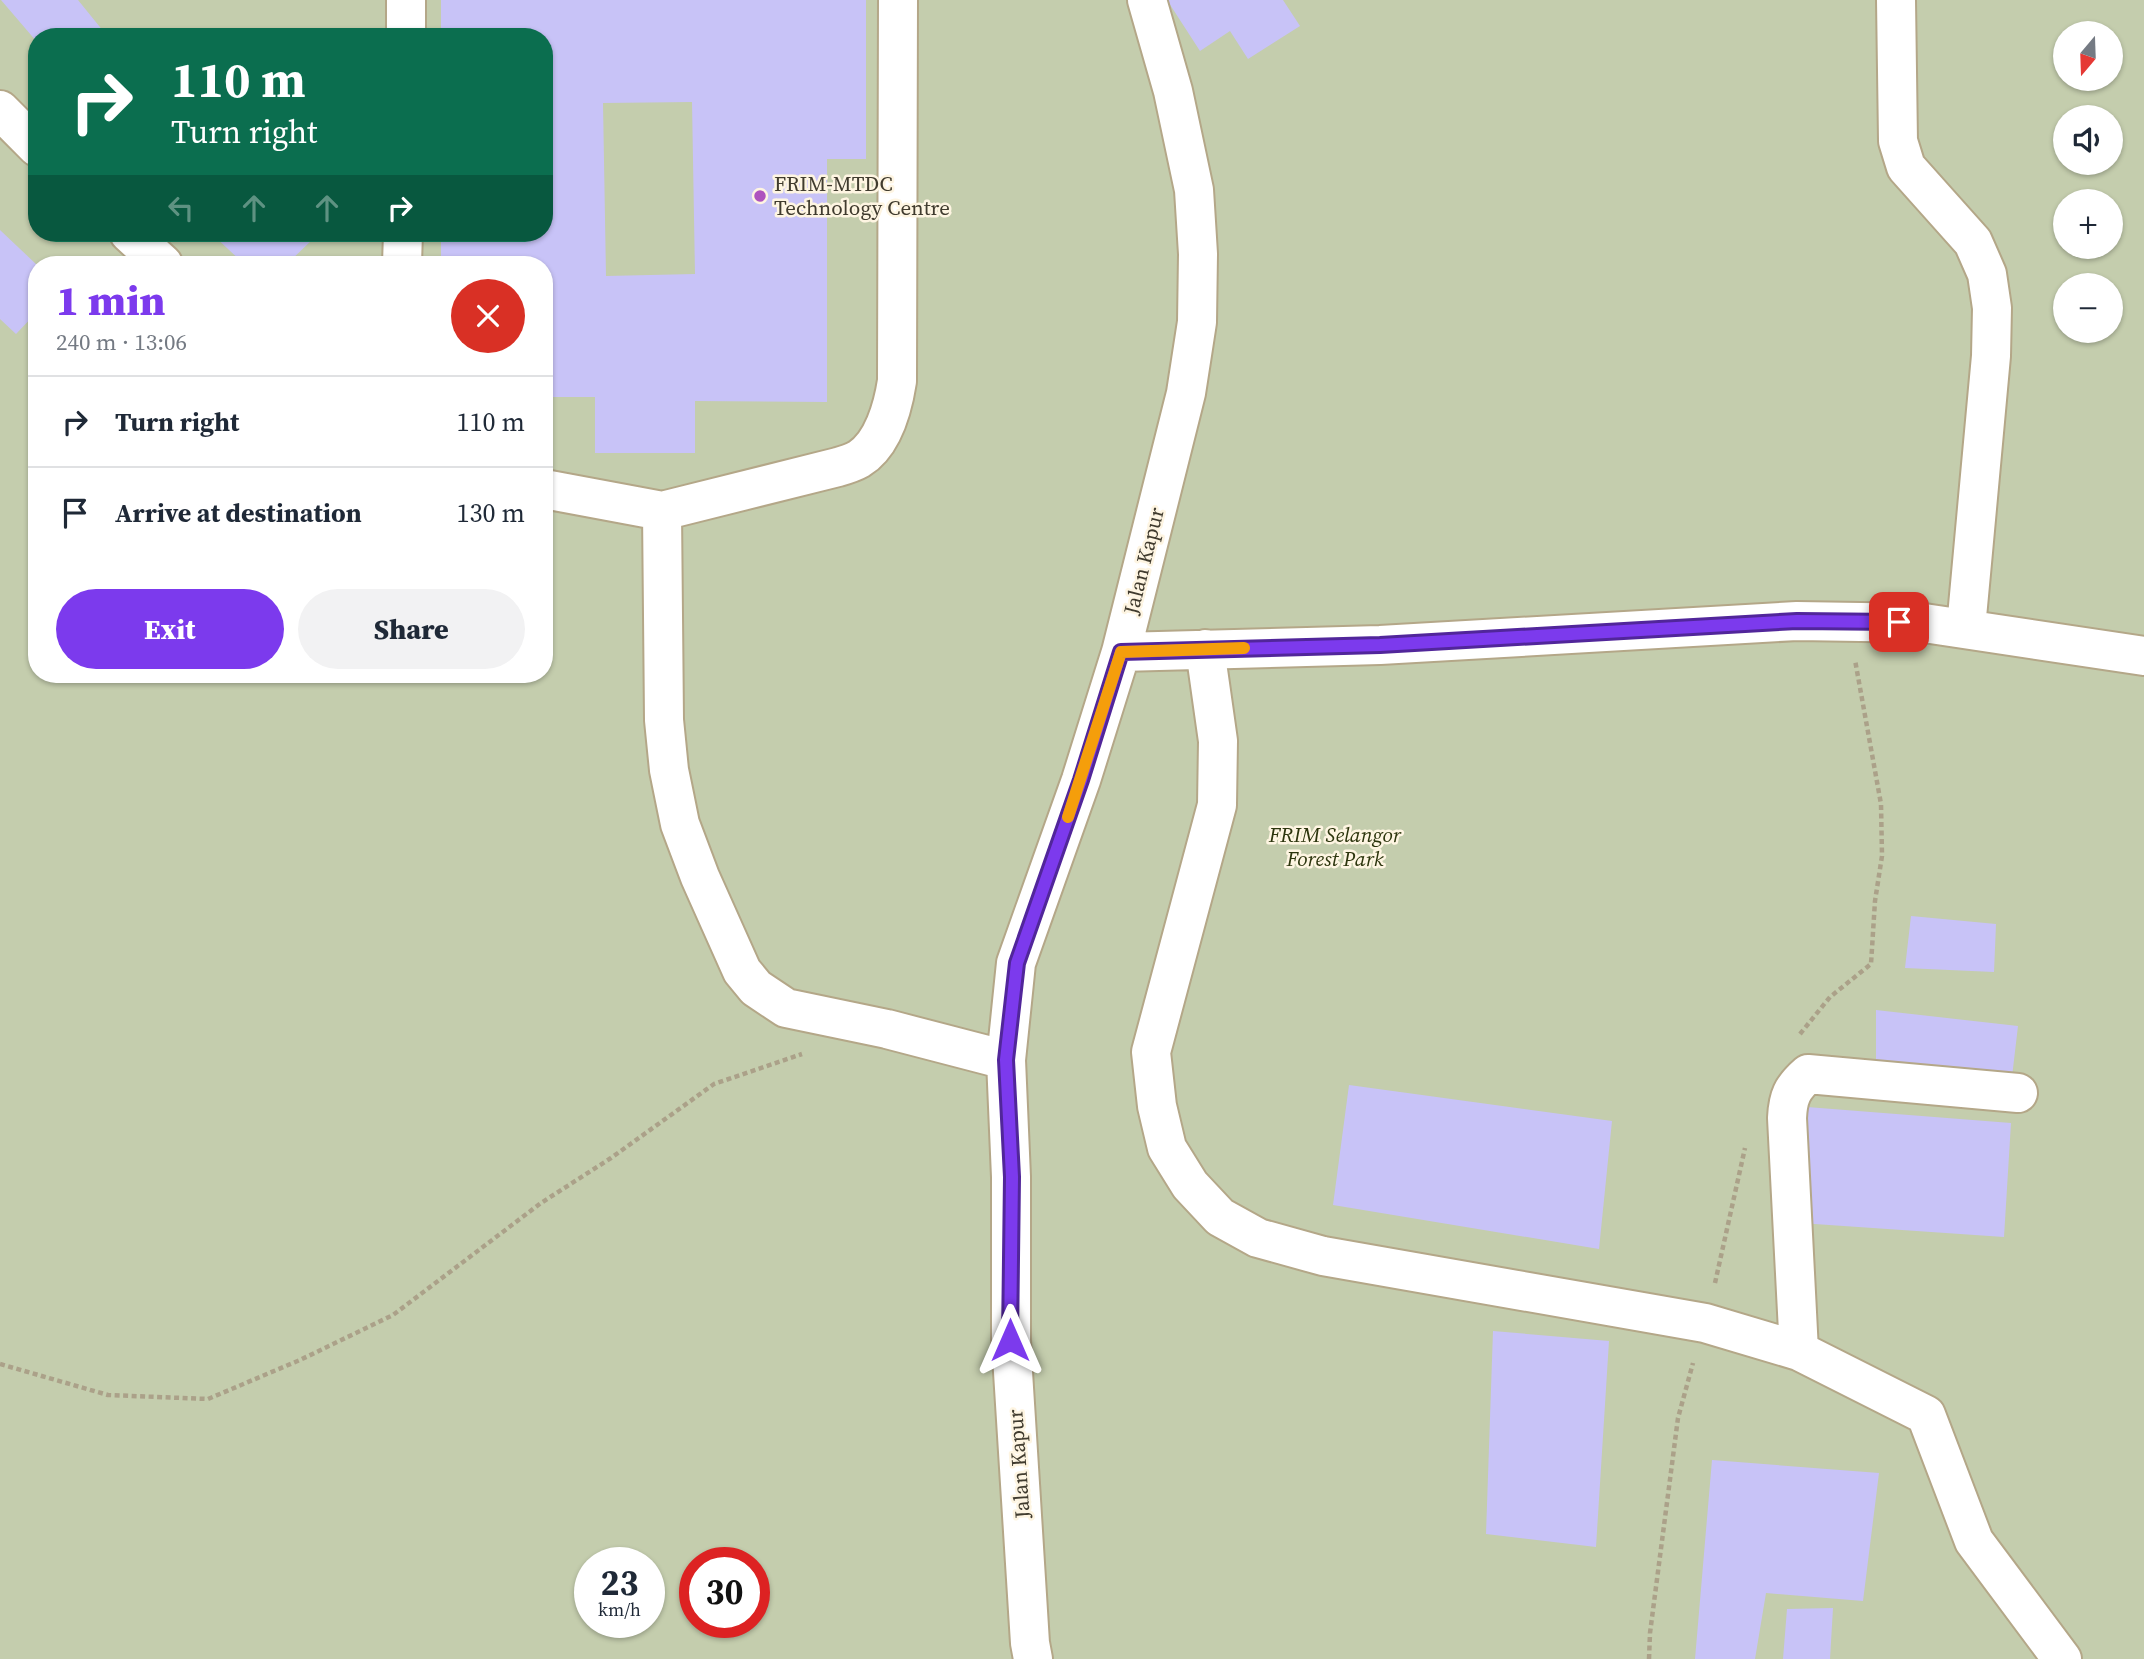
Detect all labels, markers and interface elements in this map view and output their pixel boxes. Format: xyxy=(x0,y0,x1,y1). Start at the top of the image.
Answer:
north arrow xyxy=(2053,21,2123,91)
map controls xyxy=(2053,21,2123,343)
text: 110 m xyxy=(171,46,306,113)
icon: right xyxy=(56,56,147,147)
button: sound xyxy=(2053,105,2123,175)
text: Turn right xyxy=(171,110,317,154)
place label: FRIM-MTDC Technology Centre xyxy=(774,169,950,222)
marker: FRIM-MTDC Technology Centre xyxy=(752,188,768,204)
icon: left xyxy=(162,189,200,227)
icon: ahead xyxy=(235,189,273,227)
icon: ahead xyxy=(308,189,346,227)
icon: right xyxy=(381,189,419,227)
button: + xyxy=(2053,189,2123,259)
text: 1 min xyxy=(56,271,166,329)
button: − xyxy=(2053,273,2123,343)
button: close xyxy=(451,279,525,353)
text: 240 m · 13:06 xyxy=(56,326,187,358)
icon: right xyxy=(56,403,94,441)
text: Turn right xyxy=(115,404,239,440)
text: 110 m xyxy=(457,404,525,440)
icon: arrive xyxy=(56,494,94,532)
text: Arrive at destination xyxy=(115,495,362,531)
text: 130 m xyxy=(457,495,525,531)
street label: Jalan Kapur xyxy=(1116,504,1171,618)
button: Exit xyxy=(56,589,284,669)
button: Share xyxy=(298,589,525,669)
pin xyxy=(1869,592,1929,652)
icon: arrive xyxy=(1880,603,1918,641)
park label: FRIM Selangor Forest Park xyxy=(1268,820,1402,873)
position arrow xyxy=(973,1303,1047,1377)
street label: Jalan Kapur xyxy=(1000,1408,1037,1521)
speed limit sign: 30 xyxy=(679,1547,770,1638)
text: 23 xyxy=(601,1559,638,1607)
text: km/h xyxy=(598,1597,641,1622)

